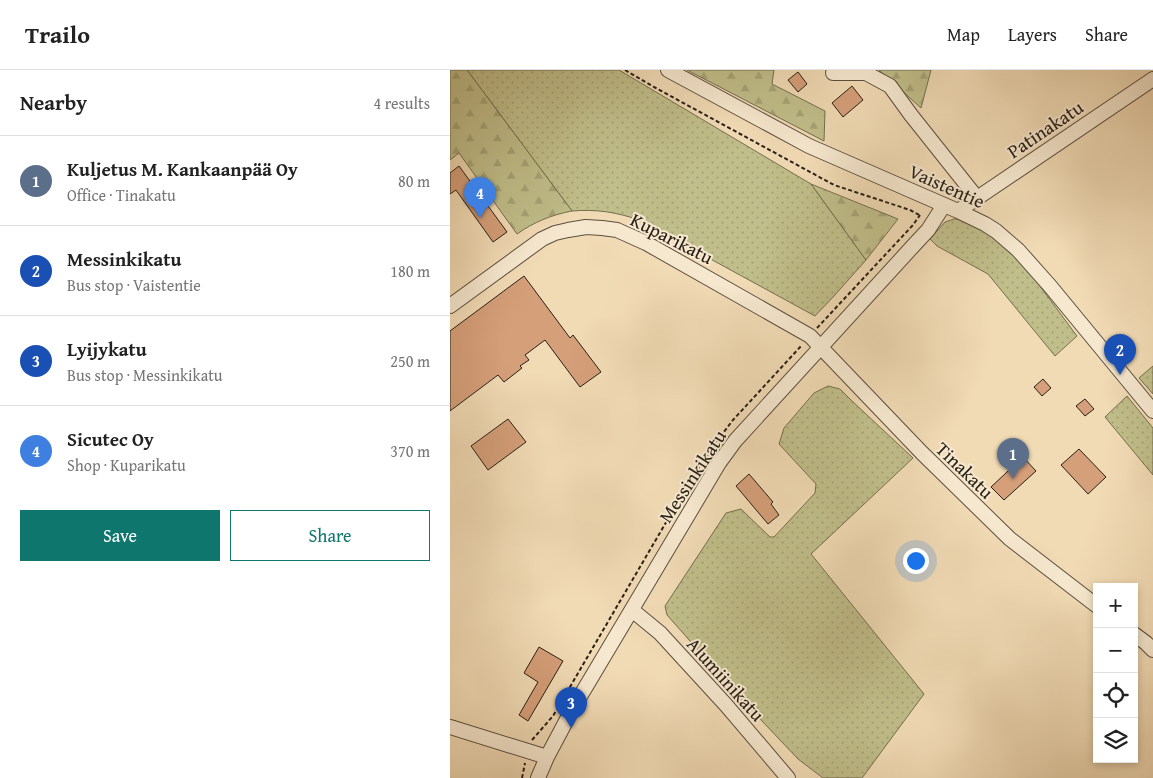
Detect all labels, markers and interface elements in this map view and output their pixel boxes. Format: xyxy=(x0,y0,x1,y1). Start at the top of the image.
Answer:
text: Trailo xyxy=(25,17,90,52)
text: Map xyxy=(947,21,980,48)
text: Layers xyxy=(1008,21,1057,48)
text: Share xyxy=(1085,21,1128,48)
text: Nearby xyxy=(20,87,87,118)
text: 4 results xyxy=(373,91,430,115)
street label: Patinakatu xyxy=(1001,93,1089,165)
text: Kuljetus M. Kankaanpää Oy xyxy=(67,155,298,183)
street label: Vaistentie xyxy=(905,157,990,215)
text: 1 xyxy=(32,169,40,193)
text: 80 m xyxy=(398,169,430,193)
pin: 4 xyxy=(464,177,496,218)
text: Office · Tinakatu xyxy=(67,183,176,207)
street label: Kuparikatu xyxy=(626,205,719,271)
text: Messinkikatu xyxy=(67,245,181,273)
text: 2 xyxy=(32,259,40,283)
text: 180 m xyxy=(390,259,430,283)
text: Bus stop · Vaistentie xyxy=(67,273,201,297)
pin: 2 xyxy=(1104,334,1136,375)
text: Lyijykatu xyxy=(67,335,147,363)
text: 3 xyxy=(32,349,40,373)
text: 250 m xyxy=(390,349,430,373)
text: Bus stop · Messinkikatu xyxy=(67,363,223,387)
street label: Messinkikatu xyxy=(651,423,733,528)
text: Sicutec Oy xyxy=(67,425,154,453)
street label: Tinakatu xyxy=(930,435,1001,505)
pin: 1 xyxy=(997,438,1029,479)
text: 4 xyxy=(32,439,40,463)
text: 370 m xyxy=(390,439,430,463)
text: Shop · Kuparikatu xyxy=(67,453,186,477)
button: Save xyxy=(20,510,220,561)
button: Share xyxy=(230,510,430,561)
your location xyxy=(903,548,929,574)
map controls xyxy=(1093,583,1138,763)
button: + xyxy=(1093,583,1138,628)
button: − xyxy=(1093,628,1138,673)
street label: Alumiinikatu xyxy=(680,631,772,728)
button: locate xyxy=(1093,673,1138,718)
pin: 3 xyxy=(555,687,587,728)
button: layers xyxy=(1093,718,1138,763)

